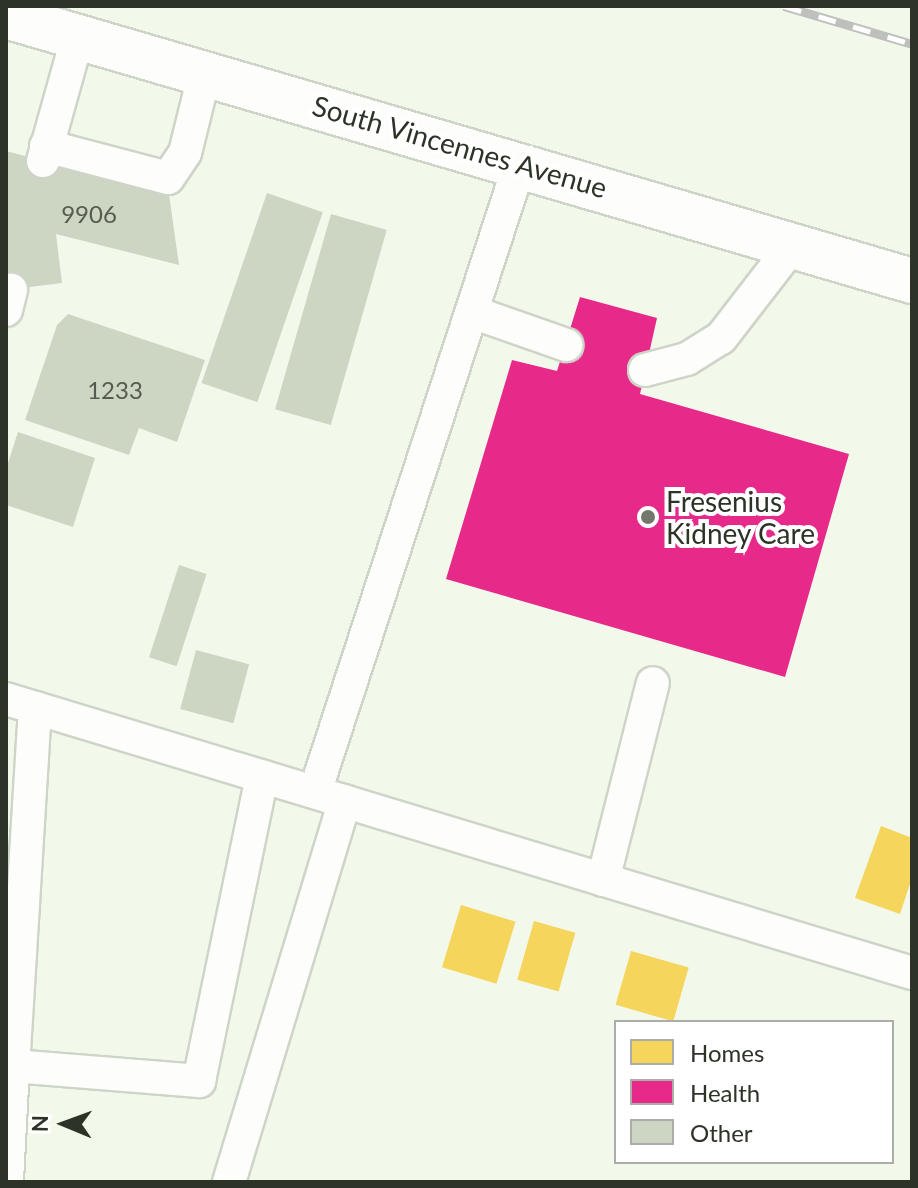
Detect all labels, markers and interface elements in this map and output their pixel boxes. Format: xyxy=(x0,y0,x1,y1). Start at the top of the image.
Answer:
street label: South Vincennes Avenue xyxy=(308,88,612,204)
house number: 9906 xyxy=(61,200,117,228)
house number: 1233 xyxy=(87,376,143,404)
place label: Fresenius Kidney Care xyxy=(666,484,816,550)
marker: Fresenius Kidney Care xyxy=(637,506,659,528)
legend xyxy=(614,1020,894,1164)
text: Homes xyxy=(690,1038,764,1067)
text: Health xyxy=(690,1078,760,1107)
north arrow xyxy=(24,1084,104,1164)
text: N xyxy=(26,1115,53,1132)
text: Other xyxy=(690,1118,753,1147)

